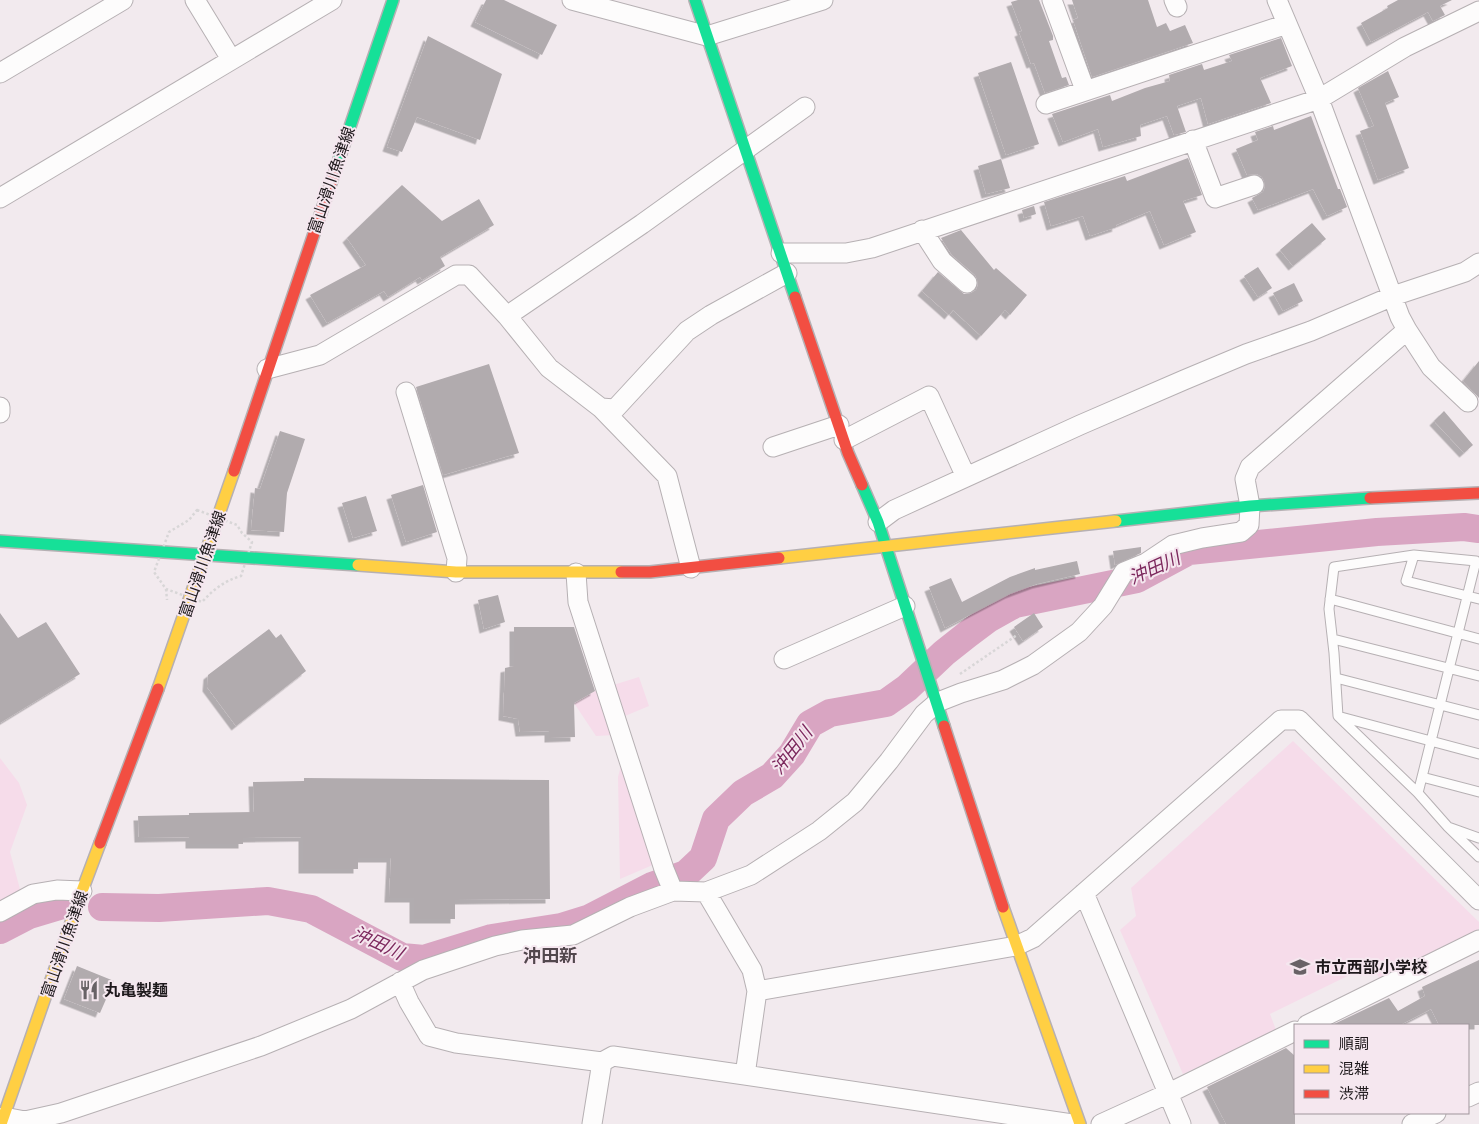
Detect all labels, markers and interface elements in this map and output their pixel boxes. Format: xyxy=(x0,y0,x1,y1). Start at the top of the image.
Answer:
street label: 富山滑川魚津線 xyxy=(302,123,360,237)
street label: 富山滑川魚津線 xyxy=(173,507,231,621)
water label: 沖田川 xyxy=(1124,544,1185,589)
water label: 沖田川 xyxy=(765,720,818,779)
street label: 富山滑川魚津線 xyxy=(35,887,93,1001)
water label: 沖田川 xyxy=(348,920,409,965)
district label: 沖田新 xyxy=(523,943,577,967)
school or university icon: 市立西部小学校 xyxy=(1289,956,1311,978)
place label: 市立西部小学校 xyxy=(1315,956,1427,978)
restaurant icon: 丸亀製麺 xyxy=(78,979,100,1001)
place label: 丸亀製麺 xyxy=(104,979,168,1001)
legend xyxy=(1294,1024,1469,1114)
text: 順調 xyxy=(1339,1033,1369,1053)
text: 混雑 xyxy=(1339,1058,1369,1078)
text: 渋滞 xyxy=(1339,1083,1369,1103)

